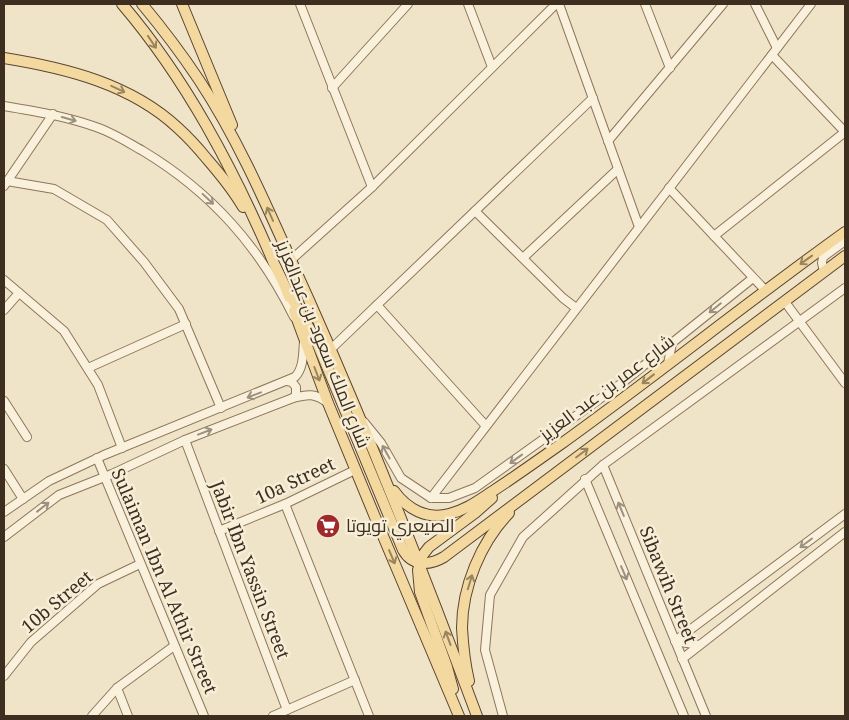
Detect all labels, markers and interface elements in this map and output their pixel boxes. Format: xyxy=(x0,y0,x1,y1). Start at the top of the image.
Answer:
one-way arrow xyxy=(147,35,157,49)
one-way arrow xyxy=(110,85,125,94)
one-way arrow xyxy=(60,114,76,124)
one-way arrow xyxy=(202,193,214,205)
one-way arrow xyxy=(264,207,274,222)
street label: شارع الملك سعود بن عبدالعزيز xyxy=(270,235,377,452)
one-way arrow xyxy=(799,255,813,265)
one-way arrow xyxy=(709,303,722,314)
street label: شارع عمر بن عبد العزيز xyxy=(533,329,679,447)
one-way arrow xyxy=(313,366,322,381)
one-way arrow xyxy=(641,374,655,384)
one-way arrow xyxy=(247,390,262,400)
one-way arrow xyxy=(197,427,212,436)
one-way arrow xyxy=(381,444,391,459)
one-way arrow xyxy=(575,448,588,459)
street label: 10a Street xyxy=(251,451,338,509)
one-way arrow xyxy=(509,454,523,464)
street label: Sulaiman Ibn Al Athir Street xyxy=(106,464,223,697)
street label: Jabir Ibn Yassin Street xyxy=(205,476,296,662)
one-way arrow xyxy=(36,502,49,513)
one-way arrow xyxy=(615,502,625,517)
supermarket icon: الصيعري تويوتا xyxy=(315,513,341,539)
place label: الصيعري تويوتا xyxy=(346,513,455,540)
street label: Sibawih Street xyxy=(635,522,703,647)
one-way arrow xyxy=(799,538,813,548)
one-way arrow xyxy=(387,549,397,564)
street label: 10b Street xyxy=(16,564,97,638)
one-way arrow xyxy=(620,565,630,580)
one-way arrow xyxy=(466,575,476,591)
one-way arrow xyxy=(443,630,452,646)

